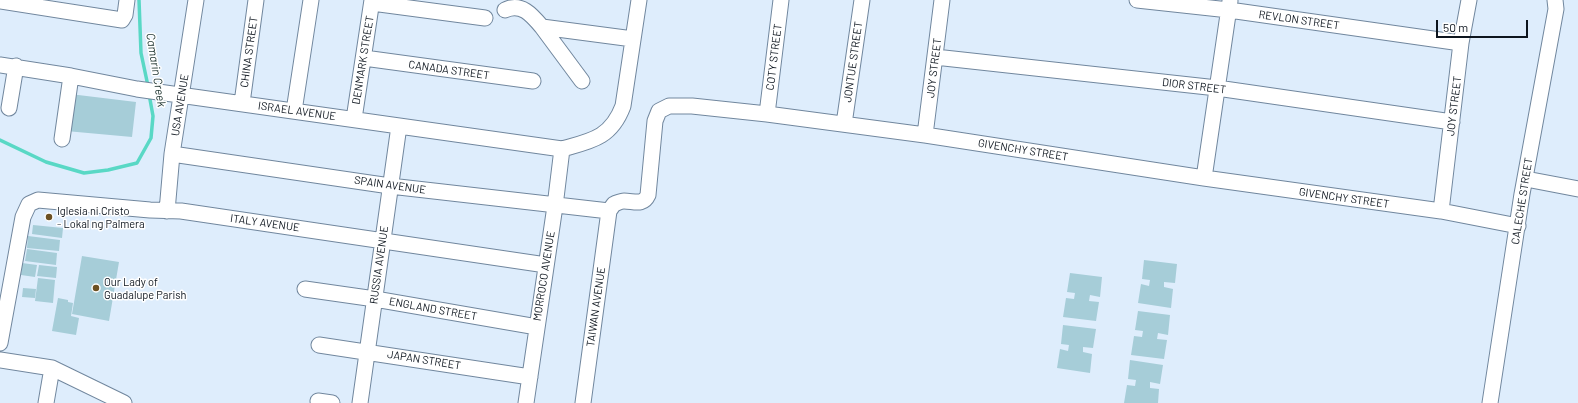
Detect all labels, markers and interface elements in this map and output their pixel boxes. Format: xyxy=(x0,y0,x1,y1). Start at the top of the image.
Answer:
street label: REVLON STREET xyxy=(1258,8,1340,32)
scale bar xyxy=(1438,12,1530,38)
street label: DENMARK STREET xyxy=(349,15,377,105)
street label: CHINA STREET xyxy=(237,16,261,88)
text: 50 m xyxy=(1443,20,1468,34)
street label: JONTUE STREET xyxy=(841,21,865,103)
street label: COTY STREET xyxy=(763,23,785,91)
water label: Camarin Creek xyxy=(143,32,169,108)
street label: JOY STREET xyxy=(924,37,944,99)
street label: CANADA STREET xyxy=(408,58,490,82)
street label: USA AVENUE xyxy=(169,73,191,137)
street label: JOY STREET xyxy=(1444,75,1464,137)
street label: DIOR STREET xyxy=(1161,76,1227,96)
street label: ISRAEL AVENUE xyxy=(257,99,337,123)
street label: GIVENCHY STREET xyxy=(977,136,1069,164)
street label: CALECHE STREET xyxy=(1509,157,1535,245)
street label: SPAIN AVENUE xyxy=(353,173,427,197)
street label: GIVENCHY STREET xyxy=(1298,185,1390,211)
place label: Iglesia ni Cristo - Lokal ng Palmera xyxy=(57,204,145,230)
marker: Iglesia ni Cristo - Lokal ng Palmera xyxy=(44,212,54,222)
street label: ITALY AVENUE xyxy=(229,212,301,234)
street label: RUSSIA AVENUE xyxy=(367,225,391,305)
street label: MORROCO AVENUE xyxy=(530,230,558,322)
street label: TAIWAN AVENUE xyxy=(584,266,608,348)
place label: Our Lady of Guadalupe Parish xyxy=(104,275,186,301)
marker: Our Lady of Guadalupe Parish xyxy=(91,283,101,293)
street label: ENGLAND STREET xyxy=(388,295,478,323)
street label: JAPAN STREET xyxy=(386,348,462,372)

